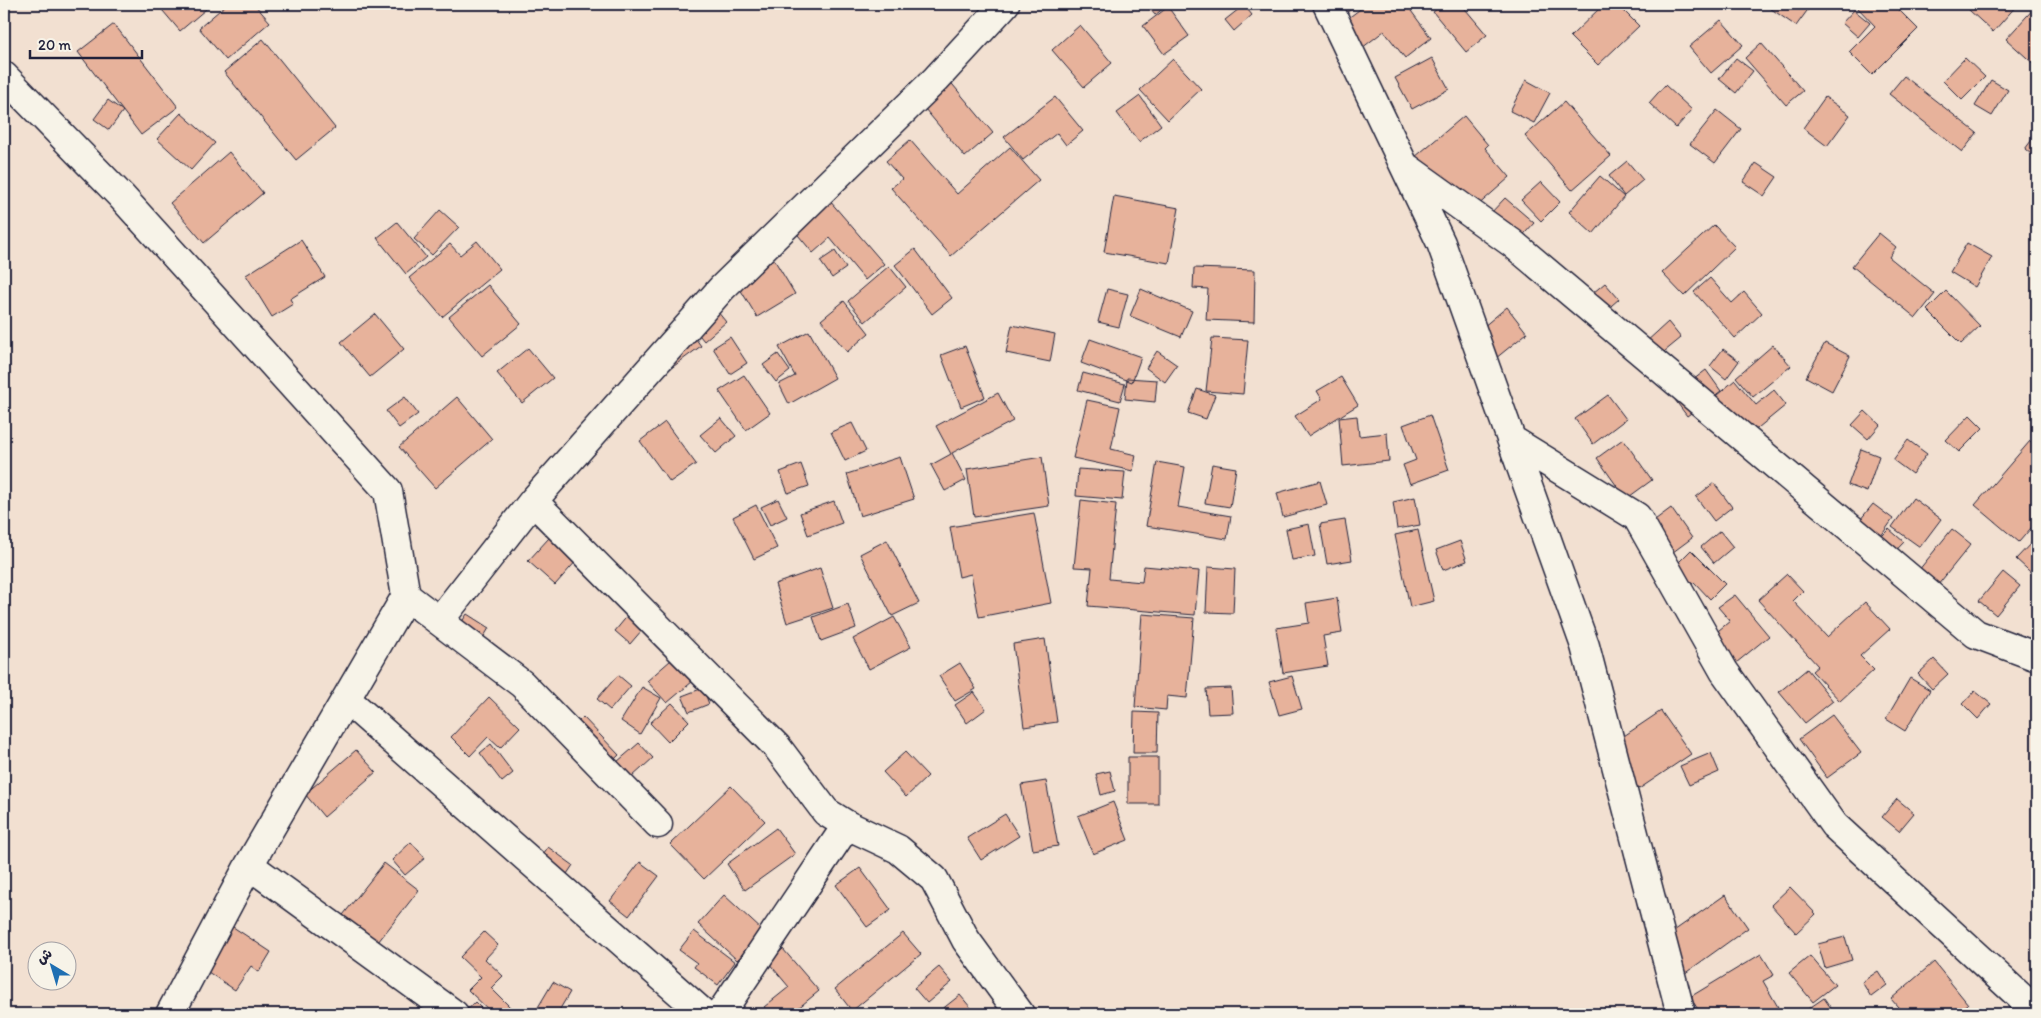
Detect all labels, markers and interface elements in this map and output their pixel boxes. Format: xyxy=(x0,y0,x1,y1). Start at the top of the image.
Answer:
scale bar xyxy=(30,28,142,60)
text: 20 m xyxy=(38,36,72,54)
north arrow xyxy=(28,940,78,990)
text: ش xyxy=(33,945,56,968)

